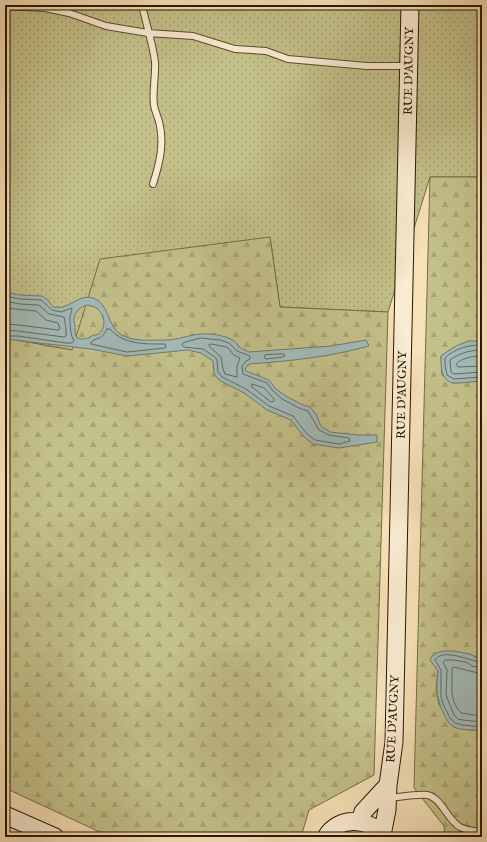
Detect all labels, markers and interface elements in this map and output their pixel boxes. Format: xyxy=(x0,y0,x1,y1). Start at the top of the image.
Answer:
street label: RUE D'AUGNY xyxy=(401,26,417,115)
street label: RUE D'AUGNY xyxy=(394,350,410,439)
street label: RUE D'AUGNY xyxy=(383,674,403,763)

